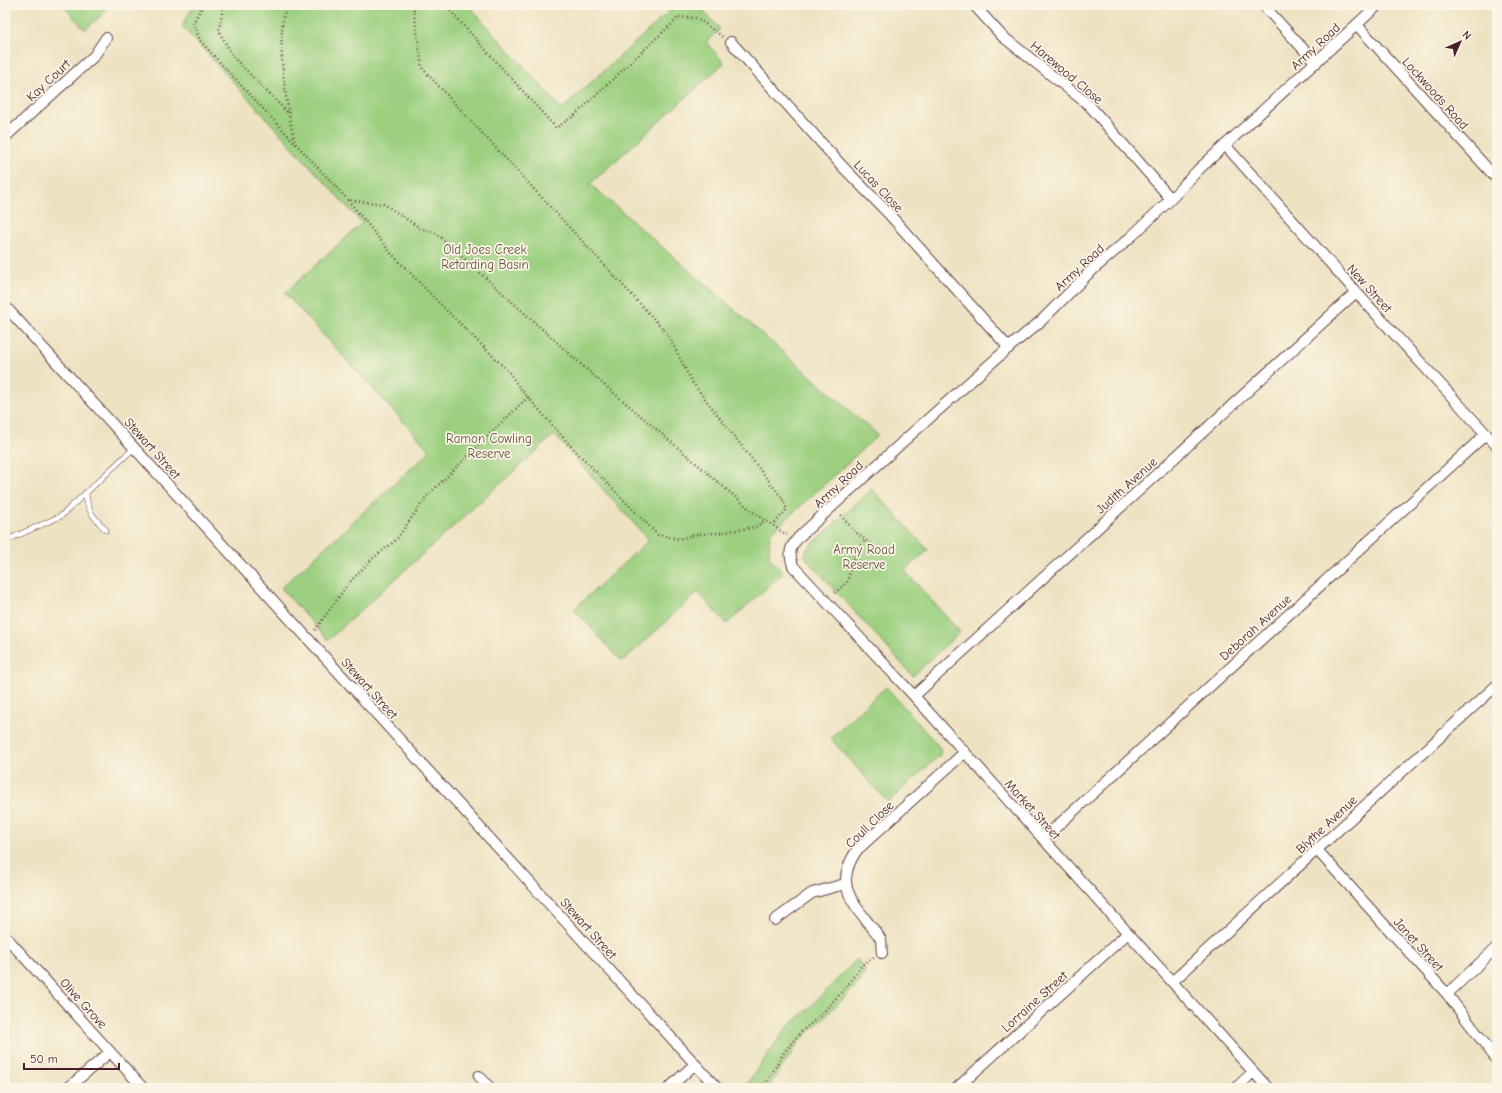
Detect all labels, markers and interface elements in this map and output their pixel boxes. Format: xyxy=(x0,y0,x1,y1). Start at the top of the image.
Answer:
street label: Army Road xyxy=(1288,20,1343,73)
north arrow xyxy=(1440,22,1480,62)
text: N xyxy=(1460,28,1474,42)
street label: Harewood Close xyxy=(1028,38,1106,107)
street label: Lockwoods Road xyxy=(1399,54,1472,132)
street label: Kay Court xyxy=(23,55,74,104)
street label: Lucas Close xyxy=(851,157,907,216)
street label: Army Road xyxy=(1052,241,1107,294)
park label: Old Joes Creek Retarding Basin xyxy=(441,242,529,272)
street label: New Street xyxy=(1344,261,1396,316)
street label: Stewart Street xyxy=(121,415,185,483)
park label: Ramon Cowling Reserve xyxy=(446,431,532,461)
street label: Judith Avenue xyxy=(1093,454,1160,517)
street label: Army Road xyxy=(811,458,866,511)
park label: Army Road Reserve xyxy=(833,542,895,572)
street label: Deborah Avenue xyxy=(1216,591,1295,663)
street label: Stewart Street xyxy=(338,655,402,723)
street label: Market Street xyxy=(1002,776,1064,844)
street label: Blythe Avenue xyxy=(1293,792,1360,856)
street label: Coull Close xyxy=(842,797,897,851)
street label: Stewart Street xyxy=(557,895,621,963)
street label: Janet Street xyxy=(1391,914,1447,975)
street label: Lorraine Street xyxy=(998,967,1071,1035)
street label: Olive Grove xyxy=(57,975,111,1032)
scale bar xyxy=(24,1045,119,1071)
text: 50 m xyxy=(30,1052,58,1066)

